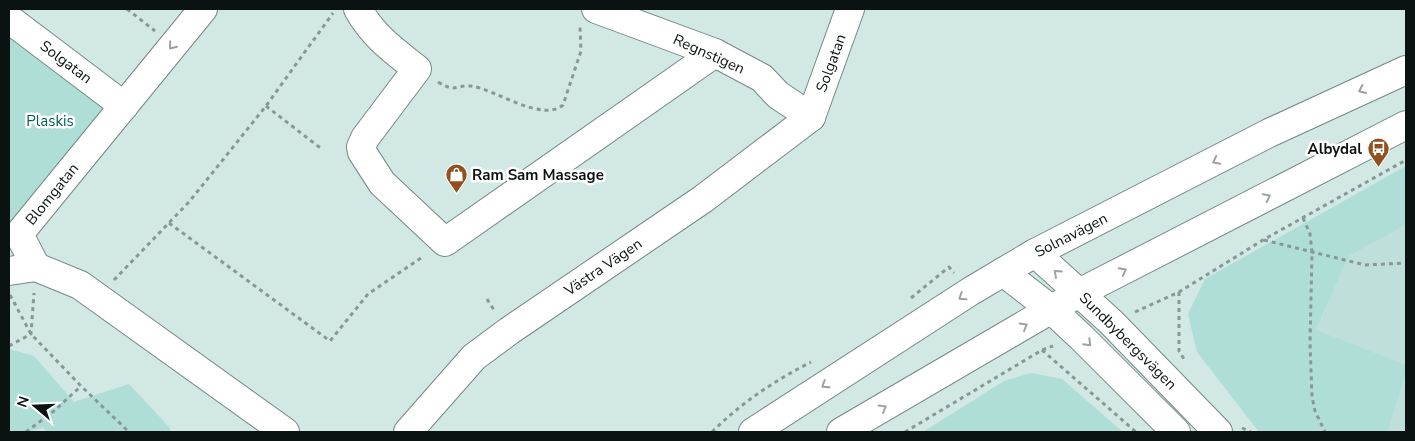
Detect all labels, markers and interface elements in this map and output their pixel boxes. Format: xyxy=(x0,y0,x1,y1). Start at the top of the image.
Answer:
street label: Regnstigen xyxy=(670,29,748,79)
street label: Solgatan xyxy=(811,31,851,95)
street label: Solgatan xyxy=(36,36,96,88)
one-way arrow xyxy=(169,41,178,50)
one-way arrow xyxy=(1358,84,1367,94)
park label: Plaskis xyxy=(26,111,74,131)
bus stop icon: Albydal xyxy=(1366,137,1390,168)
place label: Albydal xyxy=(1307,139,1362,159)
one-way arrow xyxy=(1212,155,1221,165)
street label: Blomgatan xyxy=(21,159,83,229)
shop icon: Ram Sam Massage xyxy=(444,163,468,194)
place label: Ram Sam Massage xyxy=(472,165,604,185)
one-way arrow xyxy=(1262,193,1271,203)
street label: Solnavägen xyxy=(1031,208,1111,262)
street label: Västra Vägen xyxy=(559,234,646,301)
one-way arrow xyxy=(1118,267,1127,277)
one-way arrow xyxy=(1054,270,1063,279)
street label: Sundbybergsvägen xyxy=(1075,288,1181,394)
one-way arrow xyxy=(958,291,967,300)
one-way arrow xyxy=(1018,323,1027,333)
one-way arrow xyxy=(1082,337,1091,346)
one-way arrow xyxy=(822,379,831,389)
north arrow xyxy=(10,381,60,431)
text: N xyxy=(12,394,34,410)
one-way arrow xyxy=(878,404,887,414)

